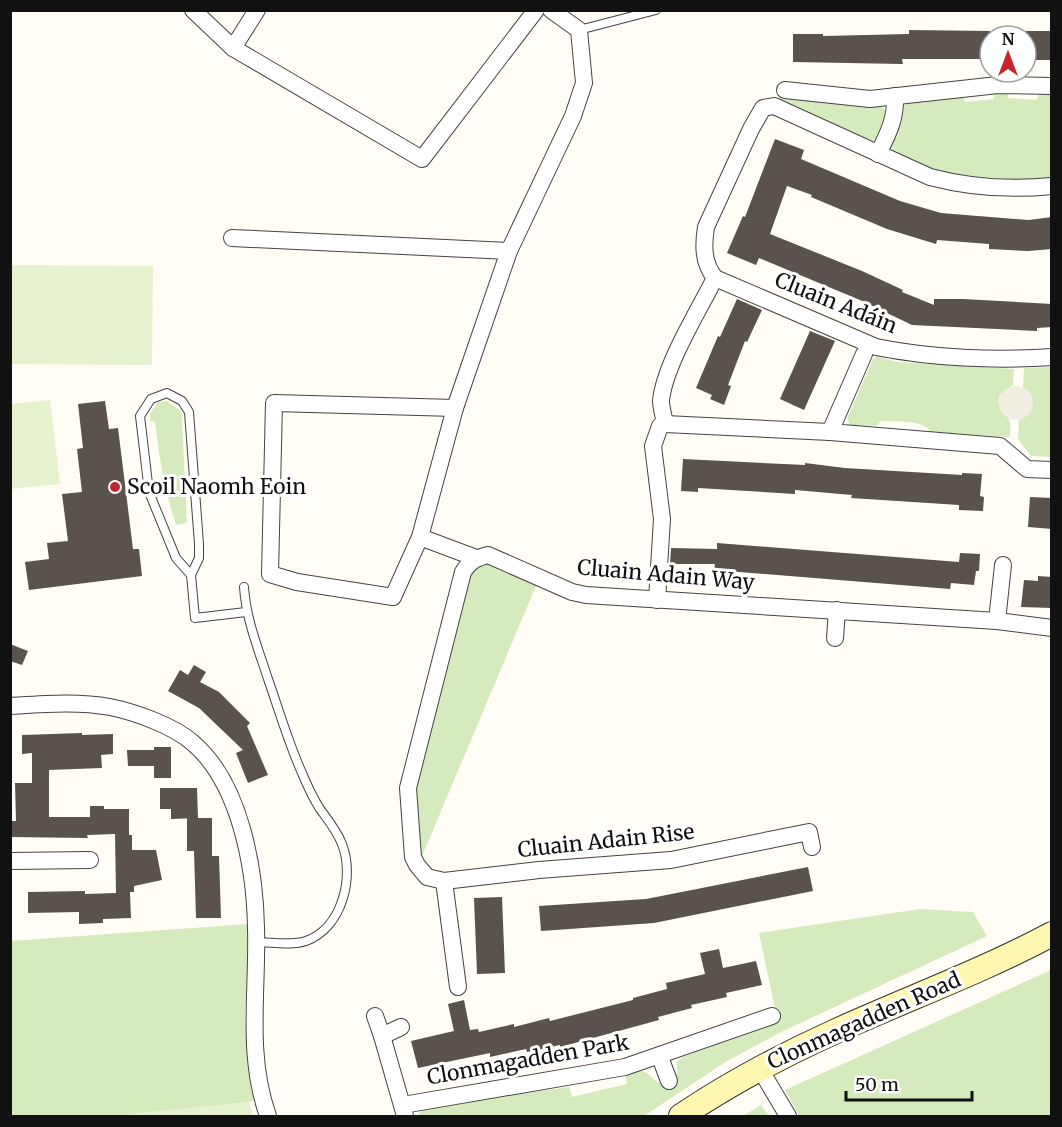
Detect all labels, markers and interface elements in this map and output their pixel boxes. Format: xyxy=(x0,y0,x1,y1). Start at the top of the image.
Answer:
north arrow xyxy=(978,24,1038,84)
text: N xyxy=(1002,29,1015,49)
street label: Cluain Adáin xyxy=(771,266,901,339)
place label: Scoil Naomh Eoin xyxy=(127,473,306,500)
marker: Scoil Naomh Eoin xyxy=(108,480,122,494)
street label: Cluain Adain Way xyxy=(576,553,757,596)
street label: Cluain Adain Rise xyxy=(516,818,696,863)
street label: Clonmagadden Road xyxy=(763,966,965,1075)
street label: Clonmagadden Park xyxy=(425,1028,632,1091)
scale bar xyxy=(846,1064,972,1102)
text: 50 m xyxy=(855,1073,899,1096)

